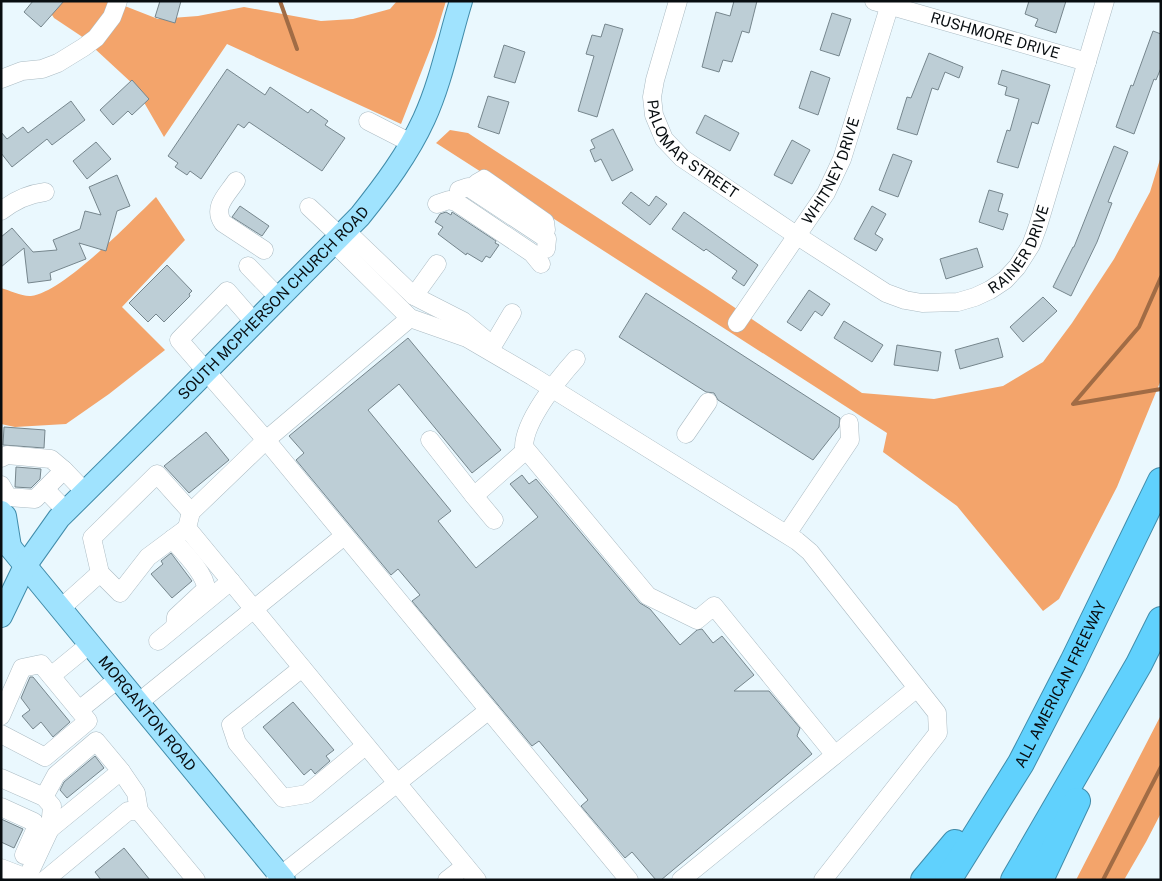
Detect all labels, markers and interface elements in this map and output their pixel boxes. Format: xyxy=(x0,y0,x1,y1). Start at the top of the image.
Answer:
street label: RUSHMORE DRIVE xyxy=(929,9,1062,62)
street label: PALOMAR STREET xyxy=(644,99,742,202)
street label: WHITNEY DRIVE xyxy=(798,115,862,227)
street label: SOUTH MCPHERSON CHURCH ROAD xyxy=(174,203,372,403)
street label: RAINER DRIVE xyxy=(985,203,1052,297)
street label: ALL AMERICAN FREEWAY xyxy=(1011,598,1109,770)
street label: MORGANTON ROAD xyxy=(95,652,200,774)

